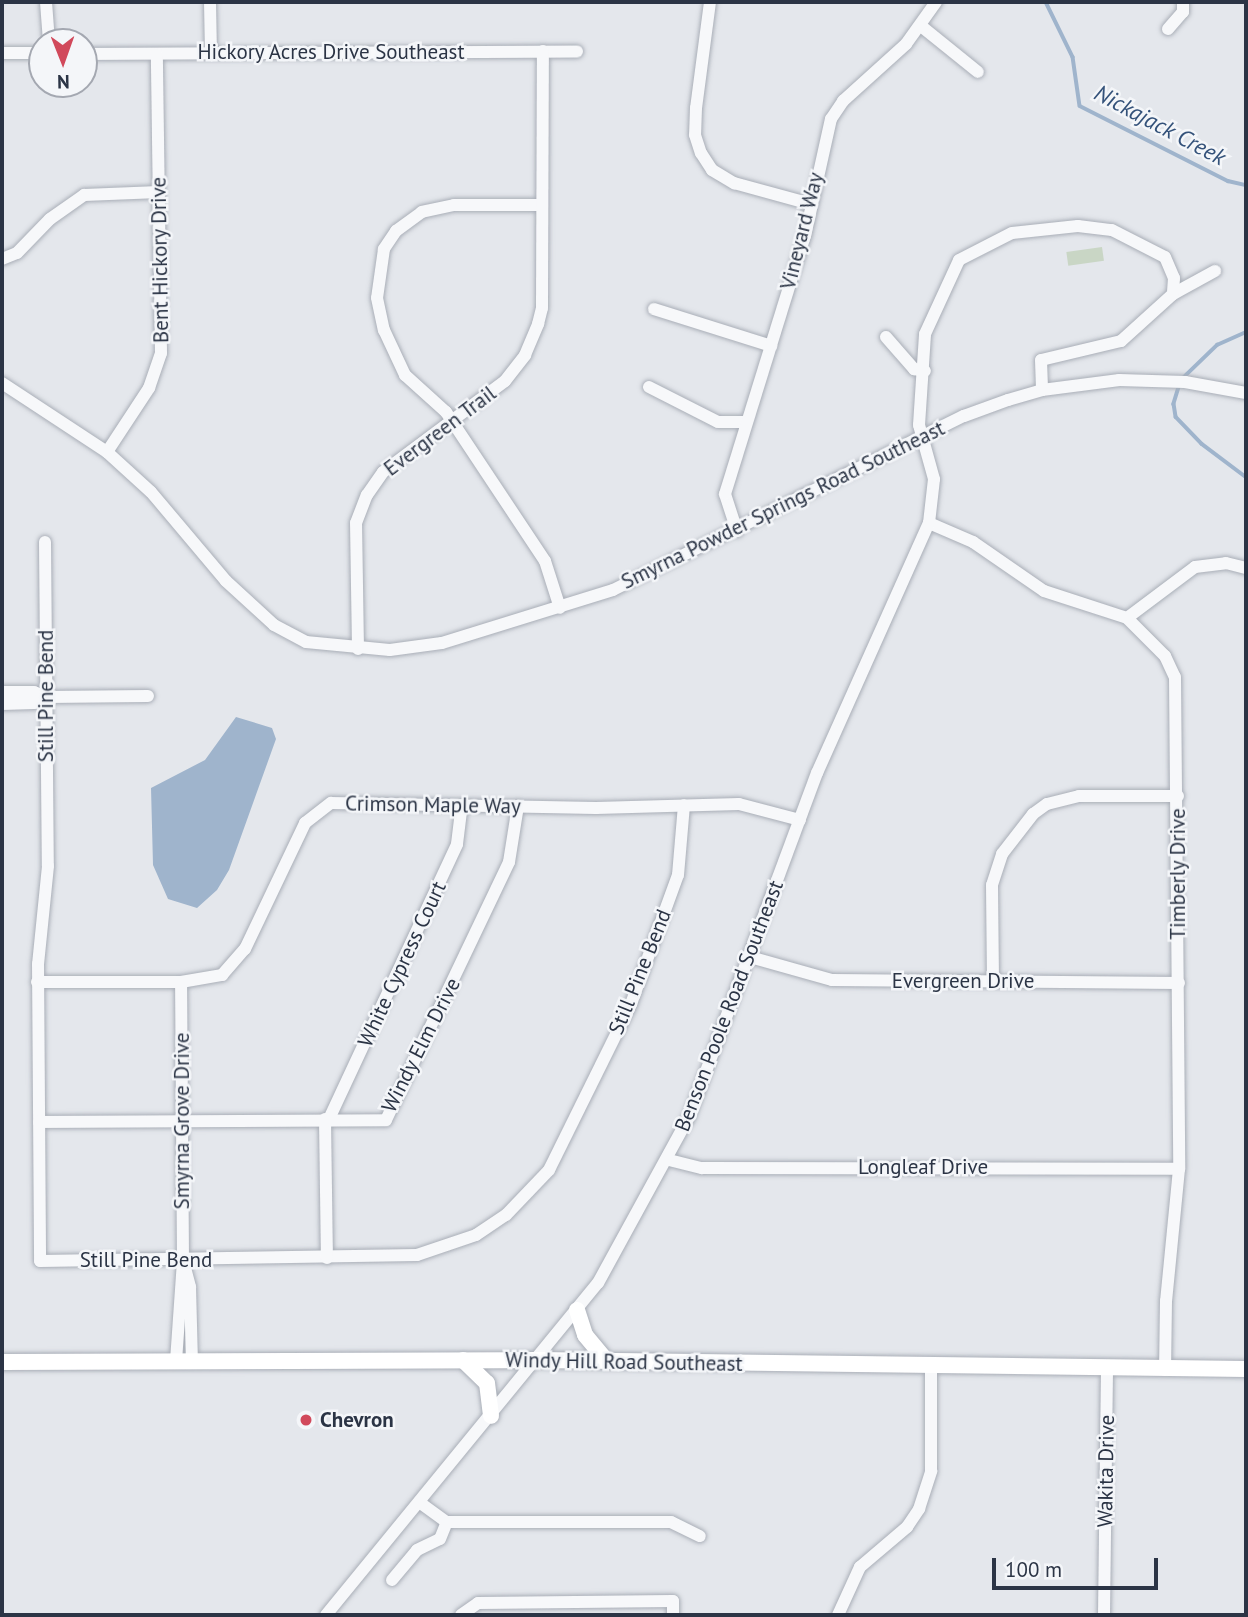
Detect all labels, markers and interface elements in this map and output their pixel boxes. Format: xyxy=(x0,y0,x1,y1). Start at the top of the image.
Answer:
north arrow xyxy=(28,28,98,98)
street label: Hickory Acres Drive Southeast xyxy=(197,39,465,65)
text: N xyxy=(57,70,70,94)
water label: Nickajack Creek xyxy=(1089,79,1231,171)
street label: Vineyard Way xyxy=(775,170,829,292)
street label: Bent Hickory Drive xyxy=(146,176,174,344)
street label: Evergreen Trail xyxy=(379,381,501,481)
street label: Smyrna Powder Springs Road Southeast xyxy=(617,415,949,595)
street label: Still Pine Bend xyxy=(33,630,59,762)
street label: Crimson Maple Way xyxy=(345,791,521,819)
street label: Timberly Drive xyxy=(1165,808,1191,940)
street label: White Cypress Court xyxy=(353,877,451,1051)
street label: Benson Poole Road Southeast xyxy=(669,877,789,1135)
street label: Still Pine Bend xyxy=(603,906,677,1038)
street label: Evergreen Drive xyxy=(892,968,1034,994)
street label: Windy Elm Drive xyxy=(376,973,466,1117)
street label: Smyrna Grove Drive xyxy=(169,1033,195,1209)
street label: Longleaf Drive xyxy=(858,1154,988,1180)
street label: Still Pine Bend xyxy=(80,1247,212,1273)
street label: Windy Hill Road Southeast xyxy=(505,1347,743,1377)
place label: Chevron xyxy=(320,1407,394,1433)
marker: Chevron xyxy=(298,1412,314,1428)
street label: Wakita Drive xyxy=(1092,1414,1120,1528)
scale bar xyxy=(996,1544,1162,1588)
text: 100 m xyxy=(1005,1556,1062,1583)

